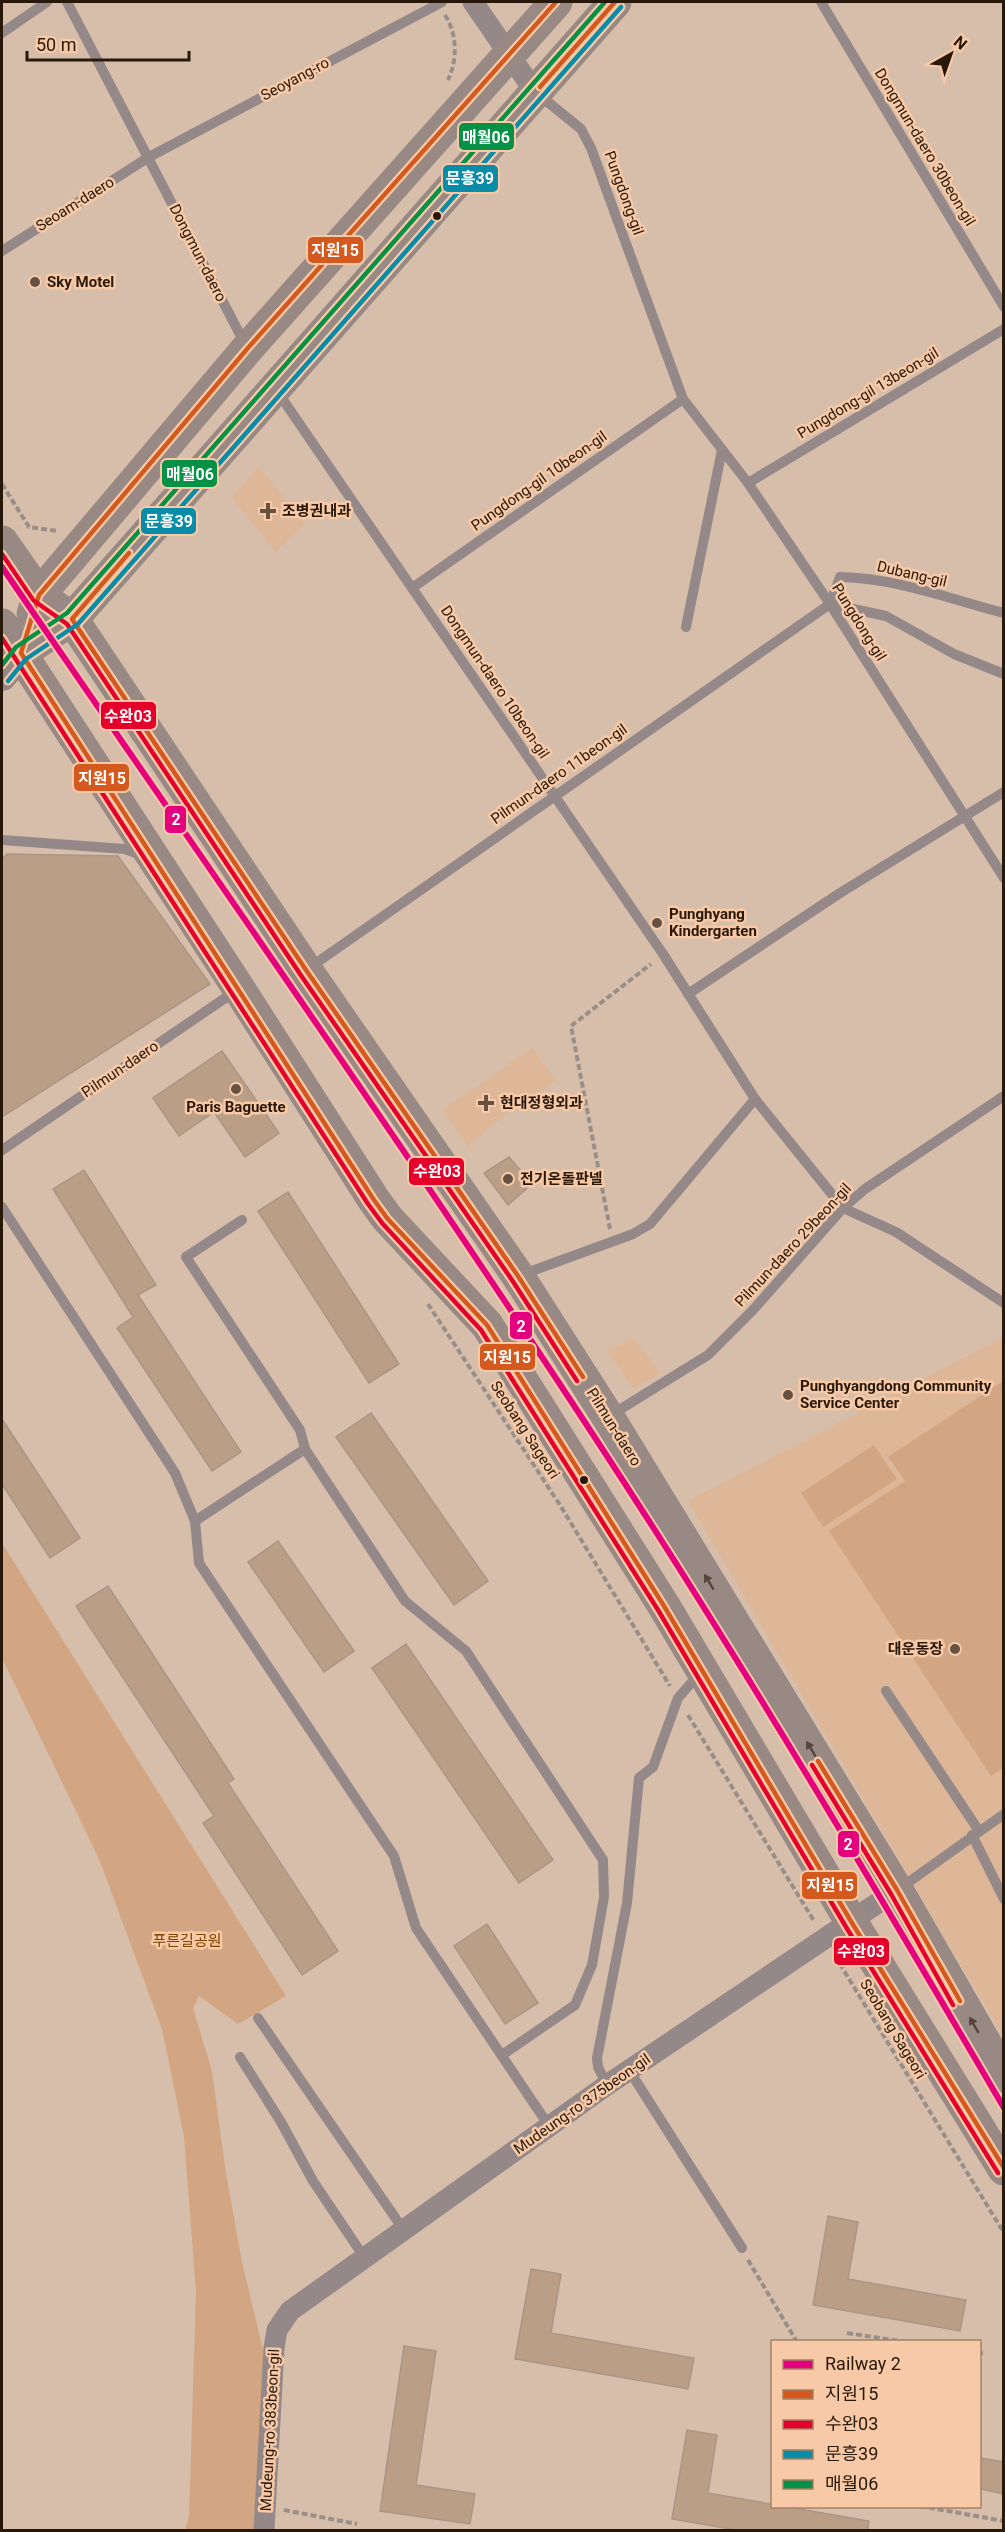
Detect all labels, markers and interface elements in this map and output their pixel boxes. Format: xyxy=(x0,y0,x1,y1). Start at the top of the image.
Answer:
scale bar xyxy=(27,24,189,62)
north arrow xyxy=(921,24,981,84)
text: N xyxy=(950,32,971,54)
text: 50 m xyxy=(36,34,76,55)
street label: Seoyang-ro xyxy=(258,53,332,105)
street label: Dongmun-daero 30beon-gil xyxy=(871,65,979,229)
line badge: 매월06 xyxy=(458,122,515,151)
text: 매월06 xyxy=(462,128,510,147)
street label: Pungdong-gil xyxy=(600,149,648,237)
line badge: 문흥39 xyxy=(442,164,499,193)
text: 문흥39 xyxy=(446,169,494,188)
street label: Seoam-daero xyxy=(33,173,117,235)
street label: Dongmun-daero xyxy=(166,201,230,305)
unlabelled marker xyxy=(431,210,443,222)
line badge: 지원15 xyxy=(307,236,364,264)
text: 지원15 xyxy=(311,241,359,260)
place label: Sky Motel xyxy=(47,273,114,291)
marker: Sky Motel xyxy=(28,275,42,289)
street label: Pungdong-gil 13beon-gil xyxy=(794,344,942,442)
street label: Pungdong-gil 10beon-gil xyxy=(468,427,610,535)
line badge: 매월06 xyxy=(161,459,218,488)
text: 매월06 xyxy=(166,465,214,484)
marker: 조병권내과 xyxy=(259,502,277,520)
place label: 조병권내과 xyxy=(282,502,351,520)
line badge: 문흥39 xyxy=(140,507,197,535)
text: 문흥39 xyxy=(145,512,193,531)
street label: Dubang-gil xyxy=(875,557,949,591)
street label: Pungdong-gil xyxy=(828,580,890,664)
street label: Dongmun-daero 10beon-gil xyxy=(437,602,553,762)
line badge: 수완03 xyxy=(100,701,157,730)
text: 수완03 xyxy=(104,707,152,726)
street label: Pilmun-daero 11beon-gil xyxy=(487,720,631,828)
line badge: 지원15 xyxy=(73,763,130,792)
text: 지원15 xyxy=(78,769,126,788)
line badge: 2 xyxy=(164,805,187,834)
text: 2 xyxy=(171,810,181,829)
place label: Punghyang Kindergarten xyxy=(669,905,757,940)
marker: Punghyang Kindergarten xyxy=(650,916,664,930)
street label: Pilmun-daero xyxy=(78,1037,162,1101)
marker: Paris Baguette xyxy=(229,1082,243,1096)
marker: 현대정형외과 xyxy=(477,1094,495,1112)
place label: 현대정형외과 xyxy=(500,1094,583,1112)
place label: Paris Baguette xyxy=(186,1098,286,1116)
line badge: 수완03 xyxy=(408,1157,465,1186)
text: 수완03 xyxy=(413,1162,461,1181)
place label: 전기온돌판넬 xyxy=(520,1170,603,1188)
marker: 전기온돌판넬 xyxy=(501,1172,515,1186)
street label: Pilmun-daero 29beon-gil xyxy=(731,1179,855,1311)
line badge: 2 xyxy=(509,1311,533,1340)
text: 2 xyxy=(516,1317,526,1336)
line badge: 지원15 xyxy=(479,1343,536,1371)
text: 지원15 xyxy=(483,1348,531,1367)
place label: Punghyangdong Community Service Center xyxy=(800,1377,992,1412)
street label: Seobang Sageori xyxy=(487,1378,563,1482)
street label: Pilmun-daero xyxy=(583,1385,645,1469)
marker: Punghyangdong Community Service Center xyxy=(781,1388,795,1402)
unlabelled marker xyxy=(578,1474,590,1486)
one-way arrow xyxy=(704,1573,714,1590)
place label: 대운동장 xyxy=(888,1640,943,1658)
marker: 대운동장 xyxy=(948,1642,962,1656)
one-way arrow xyxy=(805,1741,816,1757)
line badge: 2 xyxy=(837,1830,860,1858)
text: 2 xyxy=(843,1835,853,1854)
line badge: 지원15 xyxy=(801,1871,858,1900)
text: 지원15 xyxy=(806,1876,854,1895)
park label: 푸른길공원 xyxy=(152,1932,222,1950)
line badge: 수완03 xyxy=(833,1937,890,1966)
text: 수완03 xyxy=(837,1942,885,1961)
street label: Seobang Sageori xyxy=(856,1976,930,2082)
one-way arrow xyxy=(969,2016,979,2033)
street label: Mudeung-ro 375beon-gil xyxy=(510,2050,654,2158)
legend xyxy=(771,2340,981,2508)
street label: Mudeung-ro 383beon-gil xyxy=(257,2348,283,2512)
text: Railway 2 xyxy=(825,2353,901,2374)
text: 지원15 xyxy=(825,2383,878,2404)
text: 수완03 xyxy=(825,2413,878,2434)
text: 문흥39 xyxy=(825,2443,878,2464)
text: 매월06 xyxy=(825,2473,878,2494)

